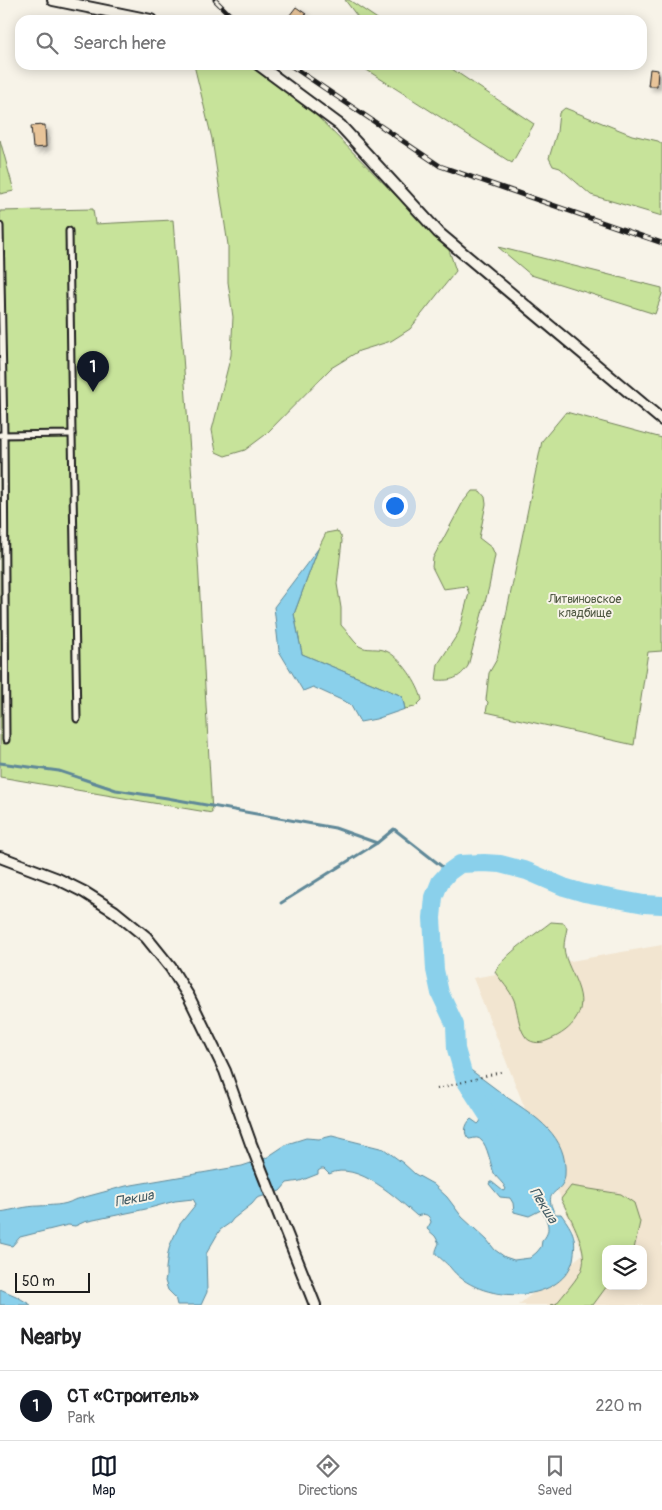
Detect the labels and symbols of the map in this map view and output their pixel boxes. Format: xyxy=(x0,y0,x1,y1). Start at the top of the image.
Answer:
pin: 1 xyxy=(77,351,109,392)
your location xyxy=(382,493,408,519)
park label: Литвиновское кладбище xyxy=(548,592,621,621)
water label: Пекша xyxy=(526,1184,562,1228)
water label: Пекша xyxy=(113,1186,156,1211)
scale bar xyxy=(15,1270,90,1293)

